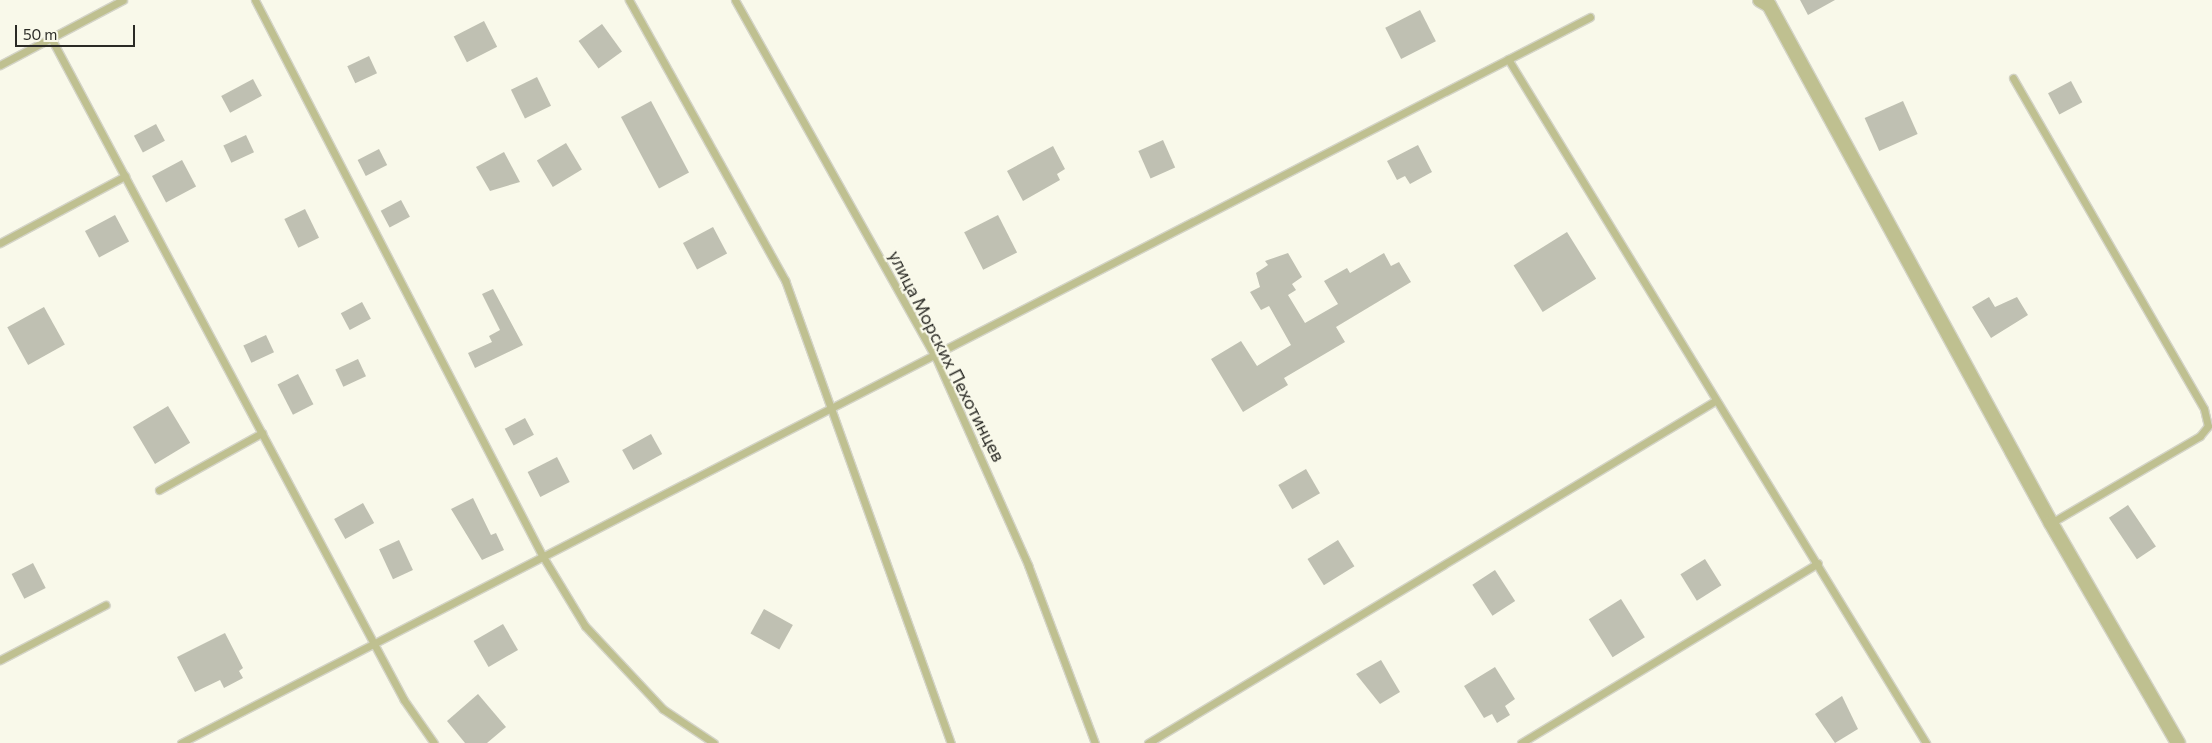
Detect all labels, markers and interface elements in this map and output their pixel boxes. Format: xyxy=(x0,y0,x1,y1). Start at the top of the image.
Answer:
scale bar xyxy=(18,15,138,47)
text: 50 m xyxy=(23,25,57,43)
street label: улица Морских Пехотинцев xyxy=(884,247,1010,465)

